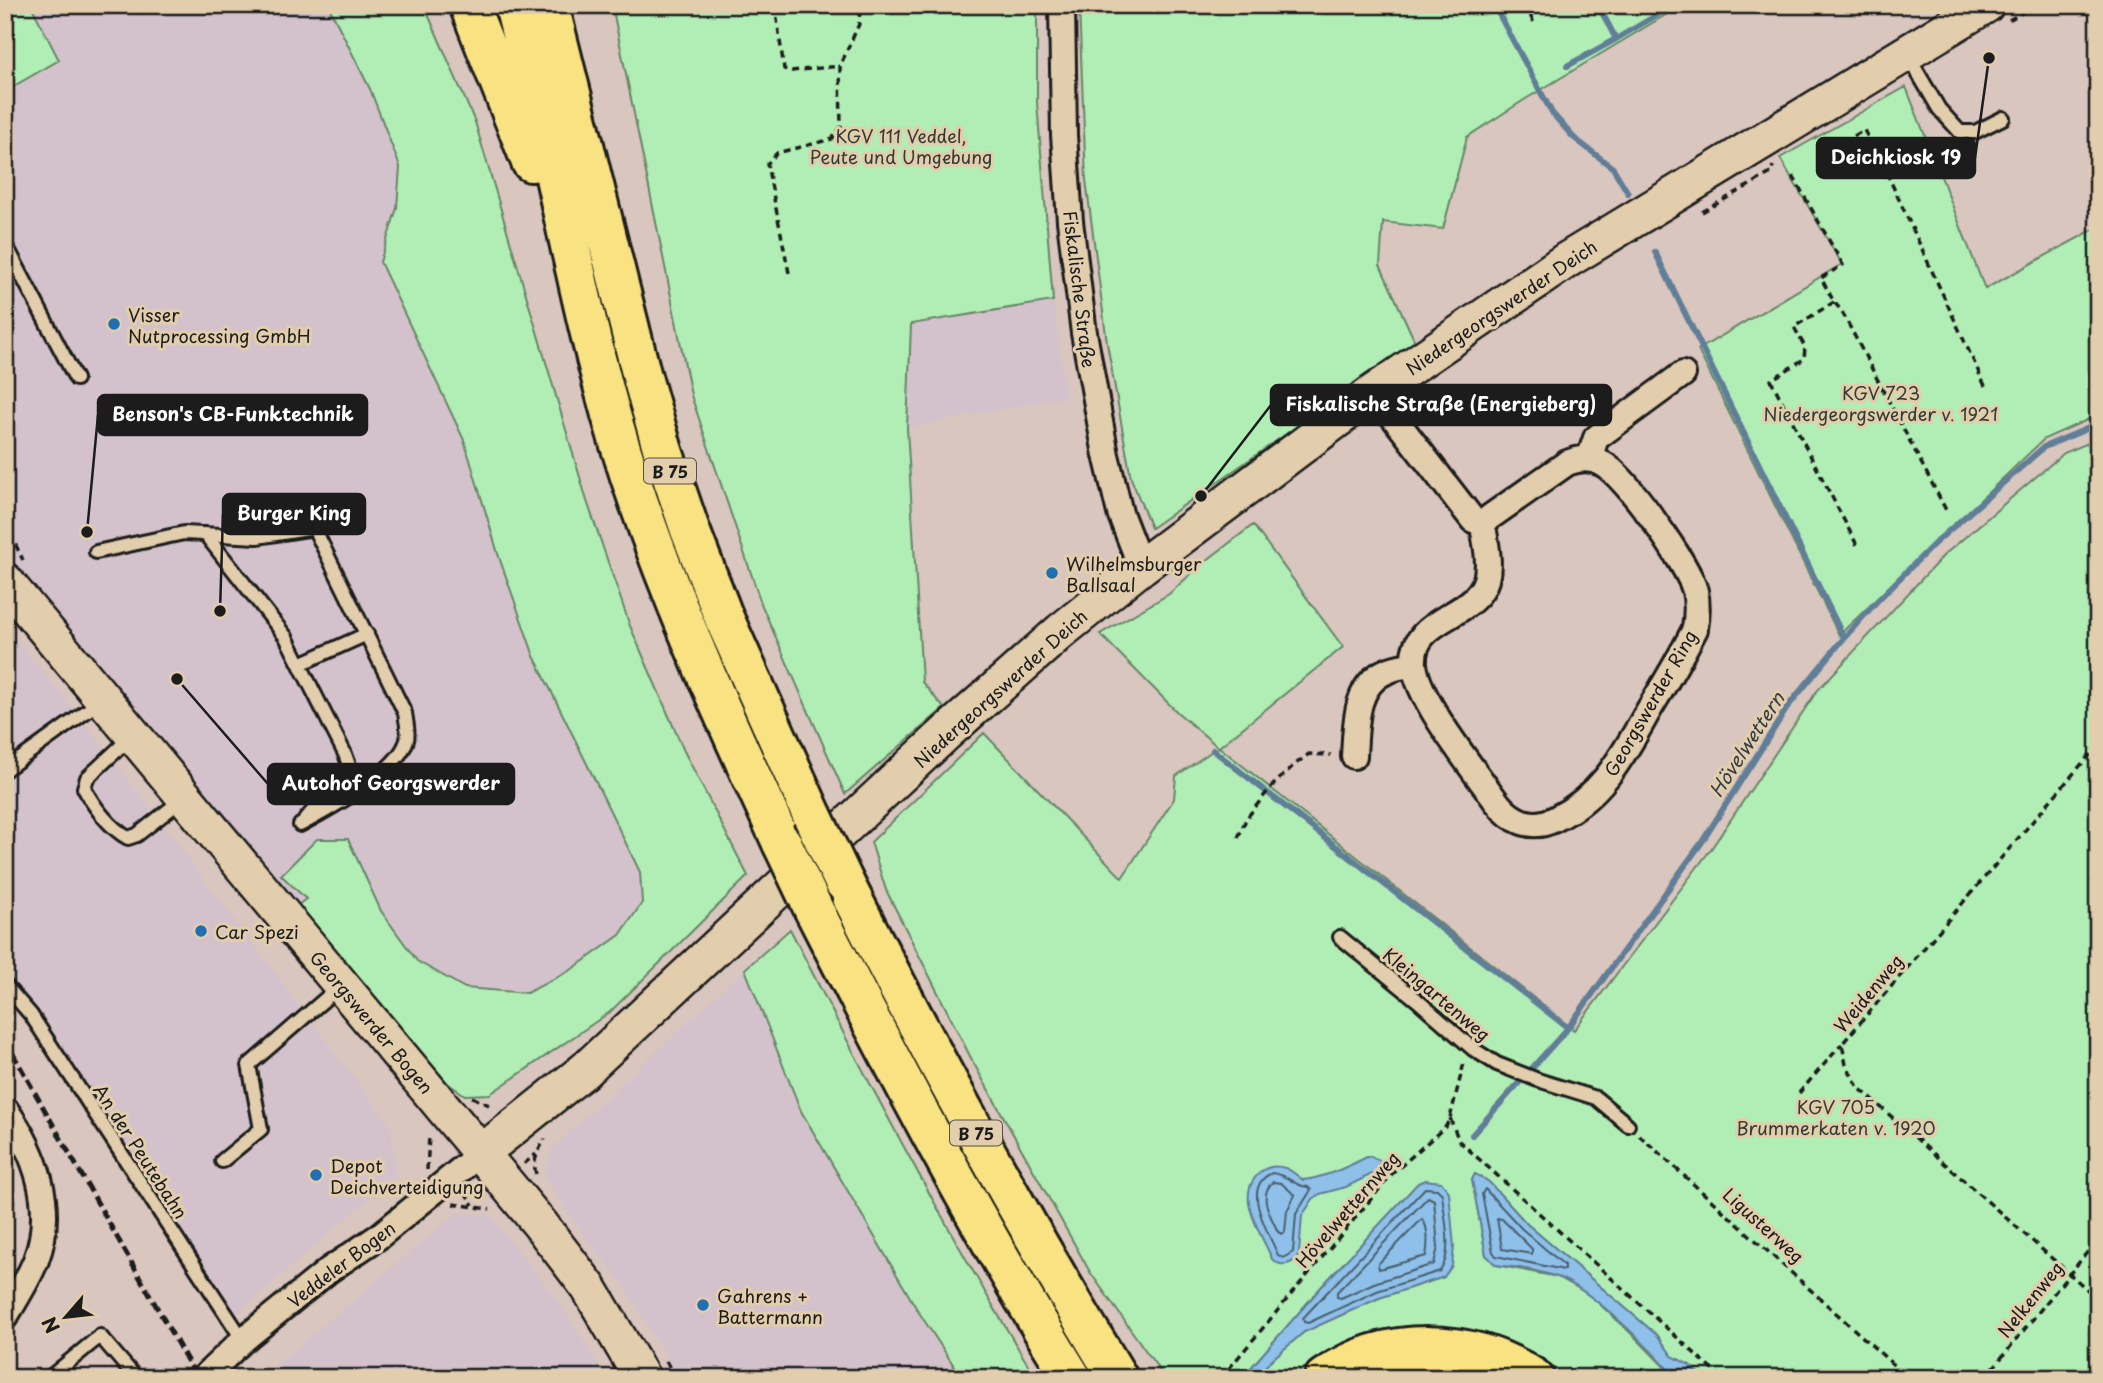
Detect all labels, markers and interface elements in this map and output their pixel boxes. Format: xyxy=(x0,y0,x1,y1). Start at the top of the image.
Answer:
park label: KGV 111 Veddel, Peute und Umgebung xyxy=(810,122,992,170)
callout: Deichkiosk 19 xyxy=(1817,138,1975,178)
text: Deichkiosk 19 xyxy=(1831,142,1961,170)
street label: Fiskalische Straße xyxy=(1057,209,1103,369)
street label: Niedergeorgswerder Deich xyxy=(1400,233,1602,381)
place label: Visser Nutprocessing GmbH xyxy=(128,301,311,349)
marker: Visser Nutprocessing GmbH xyxy=(106,316,122,332)
park label: KGV 723 Niedergeorgswerder v. 1921 xyxy=(1764,379,1998,427)
callout: Fiskalische Straße (Energieberg) xyxy=(1271,385,1611,425)
text: Fiskalische Straße (Energieberg) xyxy=(1285,389,1597,417)
callout: Benson's CB-Funktechnik xyxy=(98,395,367,435)
text: Benson's CB-Funktechnik xyxy=(112,399,354,427)
road number: B 75 xyxy=(644,458,696,484)
callout: Burger King xyxy=(223,494,365,534)
text: Burger King xyxy=(237,498,351,526)
place label: Wilhelmsburger Ballsaal xyxy=(1066,550,1202,598)
marker: Wilhelmsburger Ballsaal xyxy=(1044,565,1060,581)
street label: Niedergeorgswerder Deich xyxy=(907,603,1093,773)
street label: Georgswerder Ring xyxy=(1597,625,1703,781)
water label: Hövelwettern xyxy=(1702,685,1791,802)
callout: Autohof Georgswerder xyxy=(268,764,514,804)
text: Autohof Georgswerder xyxy=(282,768,500,796)
place label: Car Spezi xyxy=(215,918,299,945)
marker: Car Spezi xyxy=(193,923,209,939)
street label: Kleingartenweg xyxy=(1377,941,1497,1047)
street label: Georgswerder Bogen xyxy=(304,944,440,1100)
street label: Weidenweg xyxy=(1827,948,1909,1038)
street label: An der Peutebahn xyxy=(87,1078,195,1224)
park label: KGV 705 Brummerkaten v. 1920 xyxy=(1736,1093,1936,1141)
road number: B 75 xyxy=(950,1120,1002,1146)
street label: Hövelwetternweg xyxy=(1289,1145,1405,1273)
place label: Depot Deichverteidigung xyxy=(330,1152,484,1200)
marker: Depot Deichverteidigung xyxy=(308,1167,324,1183)
street label: Ligusterweg xyxy=(1717,1181,1811,1269)
street label: Veddeler Bogen xyxy=(281,1214,401,1314)
street label: Nelkenweg xyxy=(1991,1255,2069,1343)
north arrow xyxy=(32,1282,102,1352)
place label: Gahrens + Battermann xyxy=(717,1282,823,1330)
marker: Gahrens + Battermann xyxy=(695,1297,711,1313)
text: N xyxy=(34,1312,66,1339)

